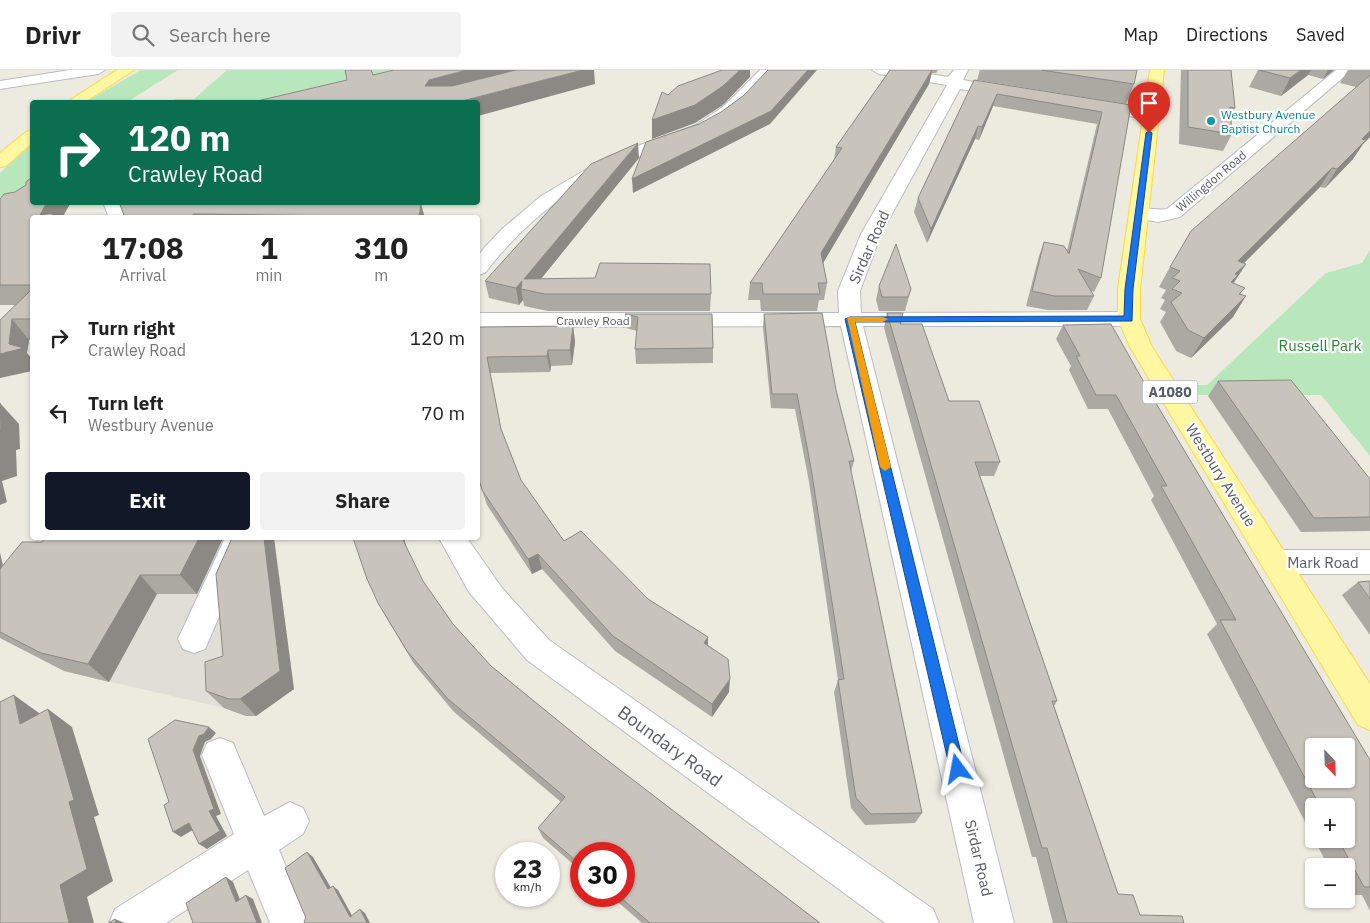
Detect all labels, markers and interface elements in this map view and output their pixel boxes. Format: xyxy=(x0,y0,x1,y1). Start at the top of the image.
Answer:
search box xyxy=(111,12,461,57)
text: Drivr xyxy=(25,19,81,51)
icon: search xyxy=(129,21,157,49)
text: Search here xyxy=(169,23,271,47)
text: Map xyxy=(1123,23,1158,46)
text: Directions xyxy=(1186,23,1268,46)
text: Saved xyxy=(1296,23,1345,46)
pin xyxy=(1128,82,1170,133)
icon: arrive xyxy=(1135,89,1163,117)
place label: Westbury Avenue Baptist Church xyxy=(1221,107,1316,136)
text: 120 m xyxy=(128,115,231,161)
marker: Westbury Avenue Baptist Church xyxy=(1205,115,1217,127)
icon: right xyxy=(45,120,110,185)
street label: Willingdon Road xyxy=(1173,147,1249,215)
text: Crawley Road xyxy=(128,159,263,188)
street label: Sirdar Road xyxy=(844,207,894,287)
text: 17:08 xyxy=(102,228,184,267)
text: 1 xyxy=(260,228,278,267)
text: 310 xyxy=(354,228,408,267)
text: Arrival xyxy=(119,265,166,285)
text: min xyxy=(255,265,282,285)
text: m xyxy=(374,265,388,285)
street label: Crawley Road xyxy=(556,313,630,328)
text: Turn right xyxy=(88,316,175,340)
icon: right xyxy=(45,324,73,352)
text: 120 m xyxy=(410,326,465,350)
park label: Russell Park xyxy=(1279,336,1362,355)
text: Crawley Road xyxy=(88,340,186,360)
road number: A1080 xyxy=(1142,381,1198,404)
text: Turn left xyxy=(88,391,164,415)
icon: left xyxy=(45,399,73,427)
text: 70 m xyxy=(421,401,465,425)
text: Westbury Avenue xyxy=(88,415,214,435)
street label: Westbury Avenue xyxy=(1182,420,1260,530)
button: Exit xyxy=(45,472,250,530)
button: Share xyxy=(260,472,465,530)
street label: Mark Road xyxy=(1287,553,1359,572)
street label: Boundary Road xyxy=(613,700,727,792)
north arrow xyxy=(1305,738,1355,788)
map controls xyxy=(1305,738,1355,908)
position arrow xyxy=(931,742,983,794)
button: + xyxy=(1305,798,1355,848)
street label: Sirdar Road xyxy=(961,818,997,898)
speed limit sign: 30 xyxy=(570,842,635,907)
text: 23 xyxy=(512,852,543,885)
button: − xyxy=(1305,858,1355,908)
text: km/h xyxy=(513,879,542,894)

